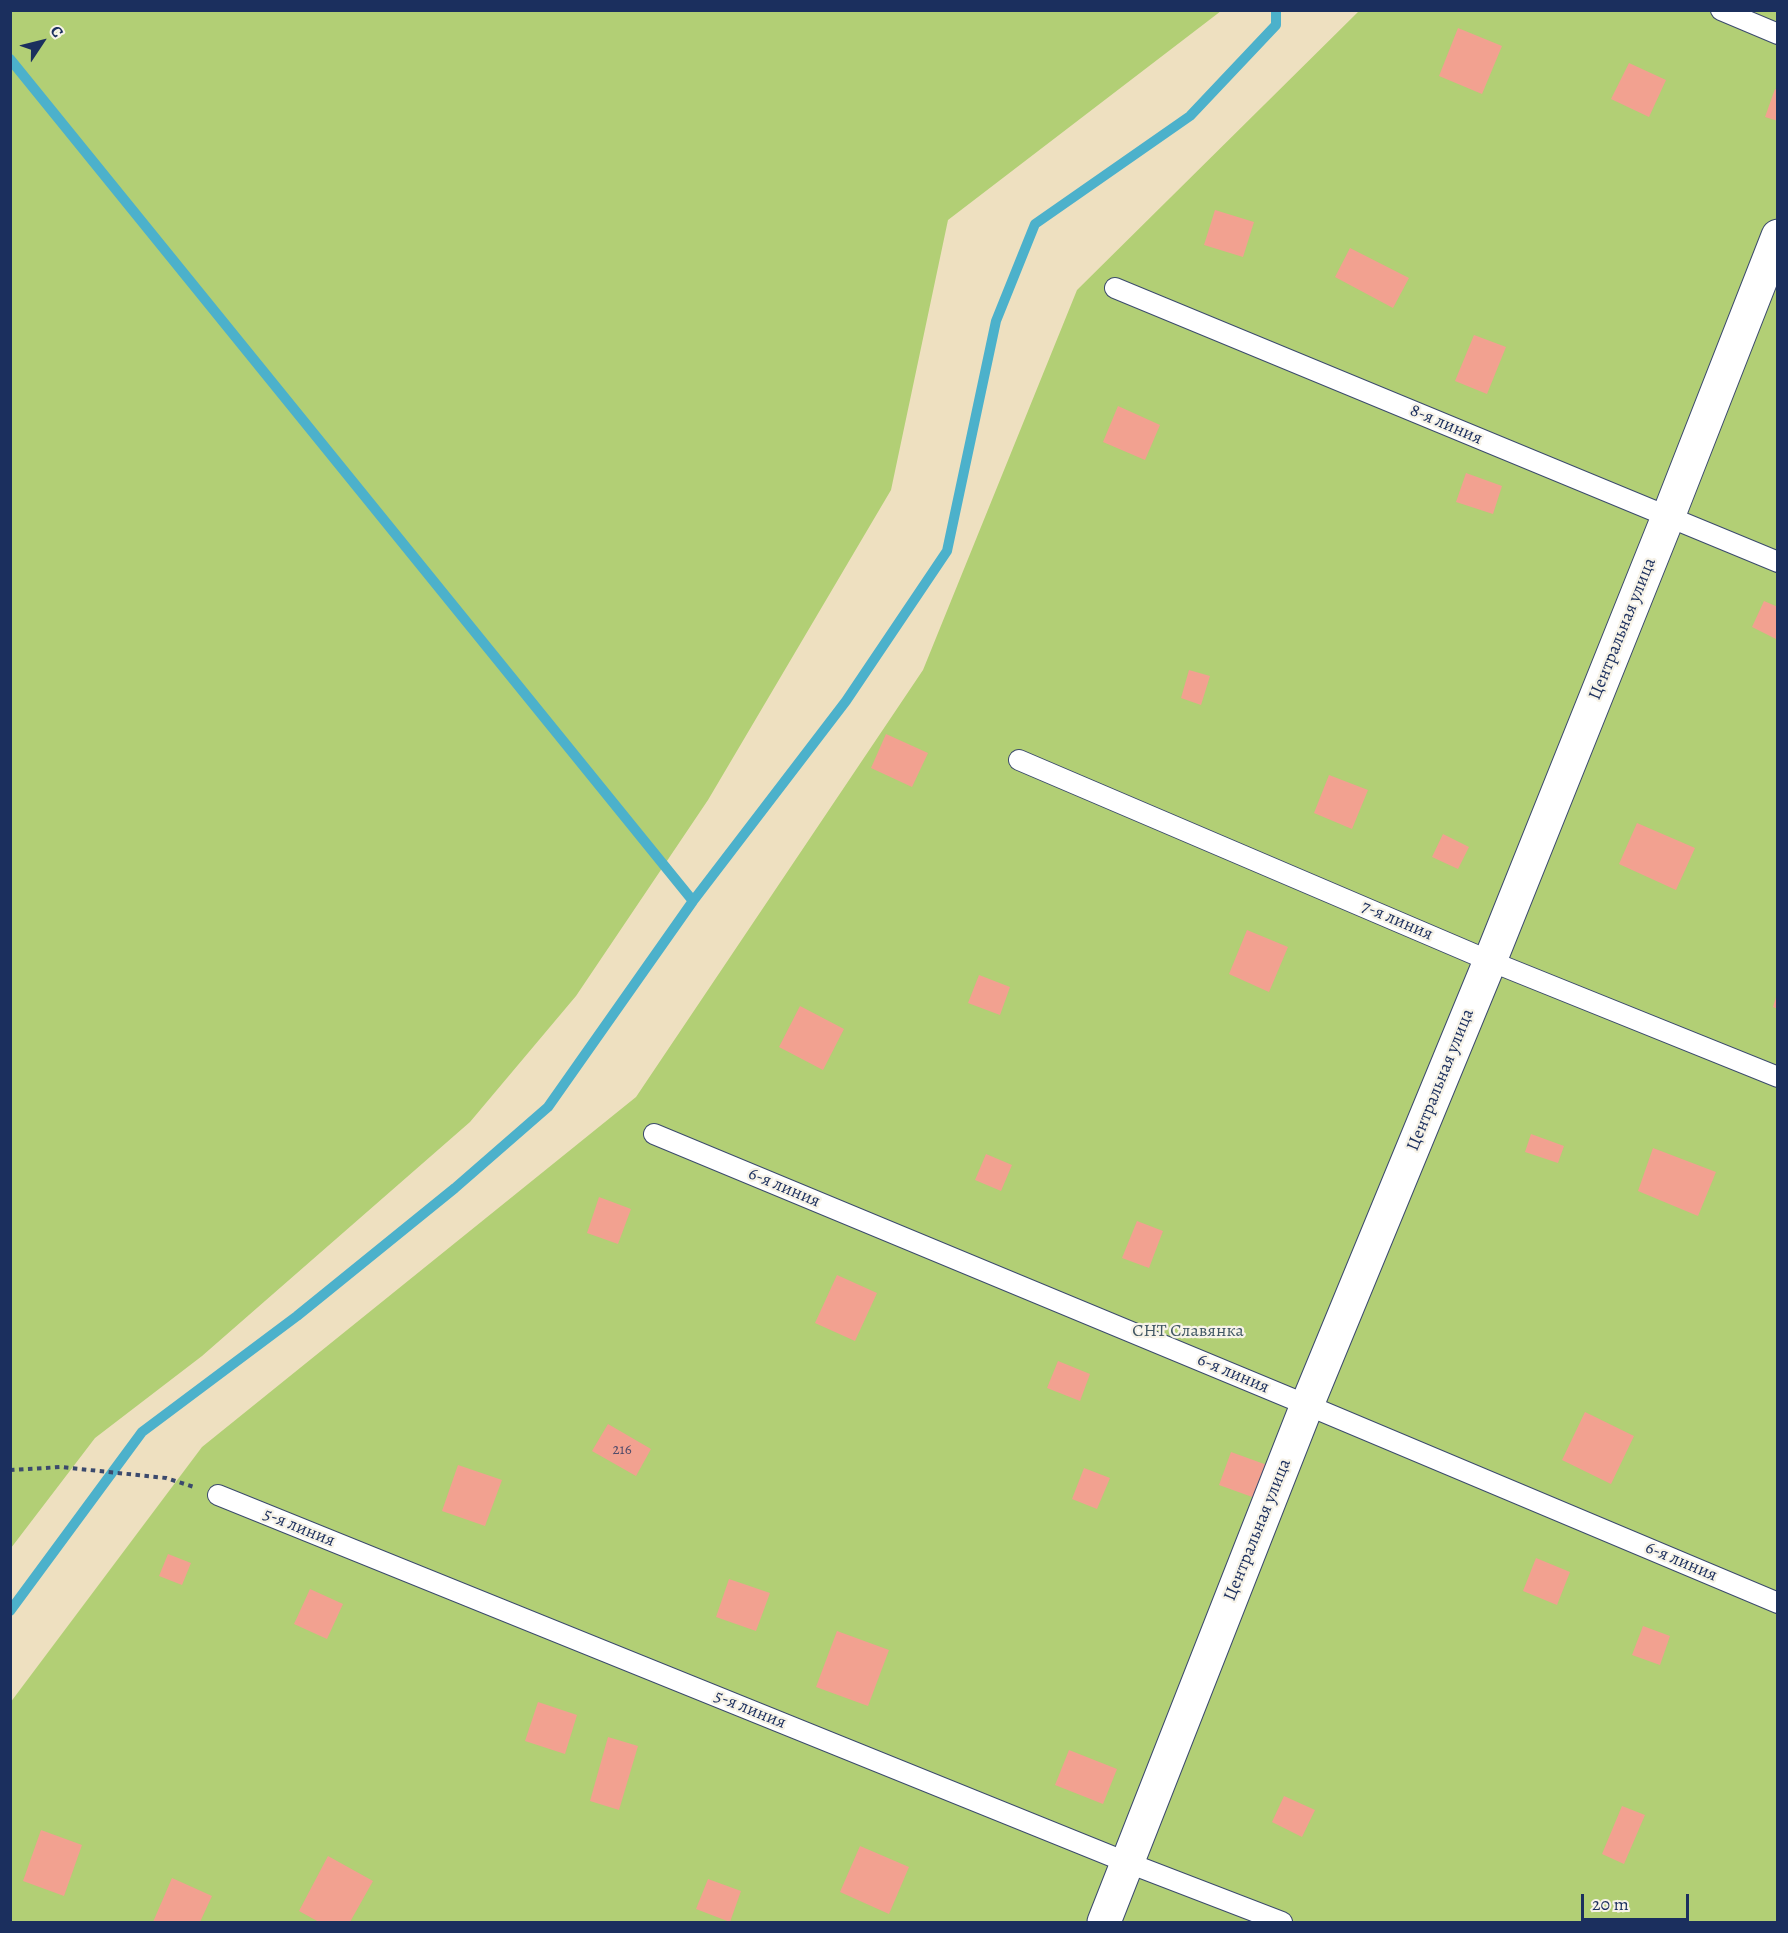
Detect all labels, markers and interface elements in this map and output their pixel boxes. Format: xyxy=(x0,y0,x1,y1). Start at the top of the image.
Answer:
north arrow xyxy=(12,12,72,72)
text: С xyxy=(45,21,69,42)
street label: 8-я линия xyxy=(1406,400,1486,450)
street label: Центральная улица xyxy=(1585,555,1661,703)
street label: 7-я линия xyxy=(1358,896,1436,946)
street label: Центральная улица xyxy=(1403,1006,1479,1154)
street label: 6-я линия xyxy=(745,1163,823,1213)
park label: СНТ Славянка xyxy=(1132,1321,1244,1343)
street label: 6-я линия xyxy=(1194,1349,1272,1399)
house number: 216 xyxy=(612,1441,632,1459)
street label: Центральная улица xyxy=(1220,1456,1296,1604)
street label: 5-я линия xyxy=(260,1504,338,1552)
street label: 6-я линия xyxy=(1642,1537,1720,1587)
street label: 5-я линия xyxy=(711,1686,789,1734)
scale bar xyxy=(1584,1882,1692,1920)
text: 20 m xyxy=(1592,1892,1629,1916)

